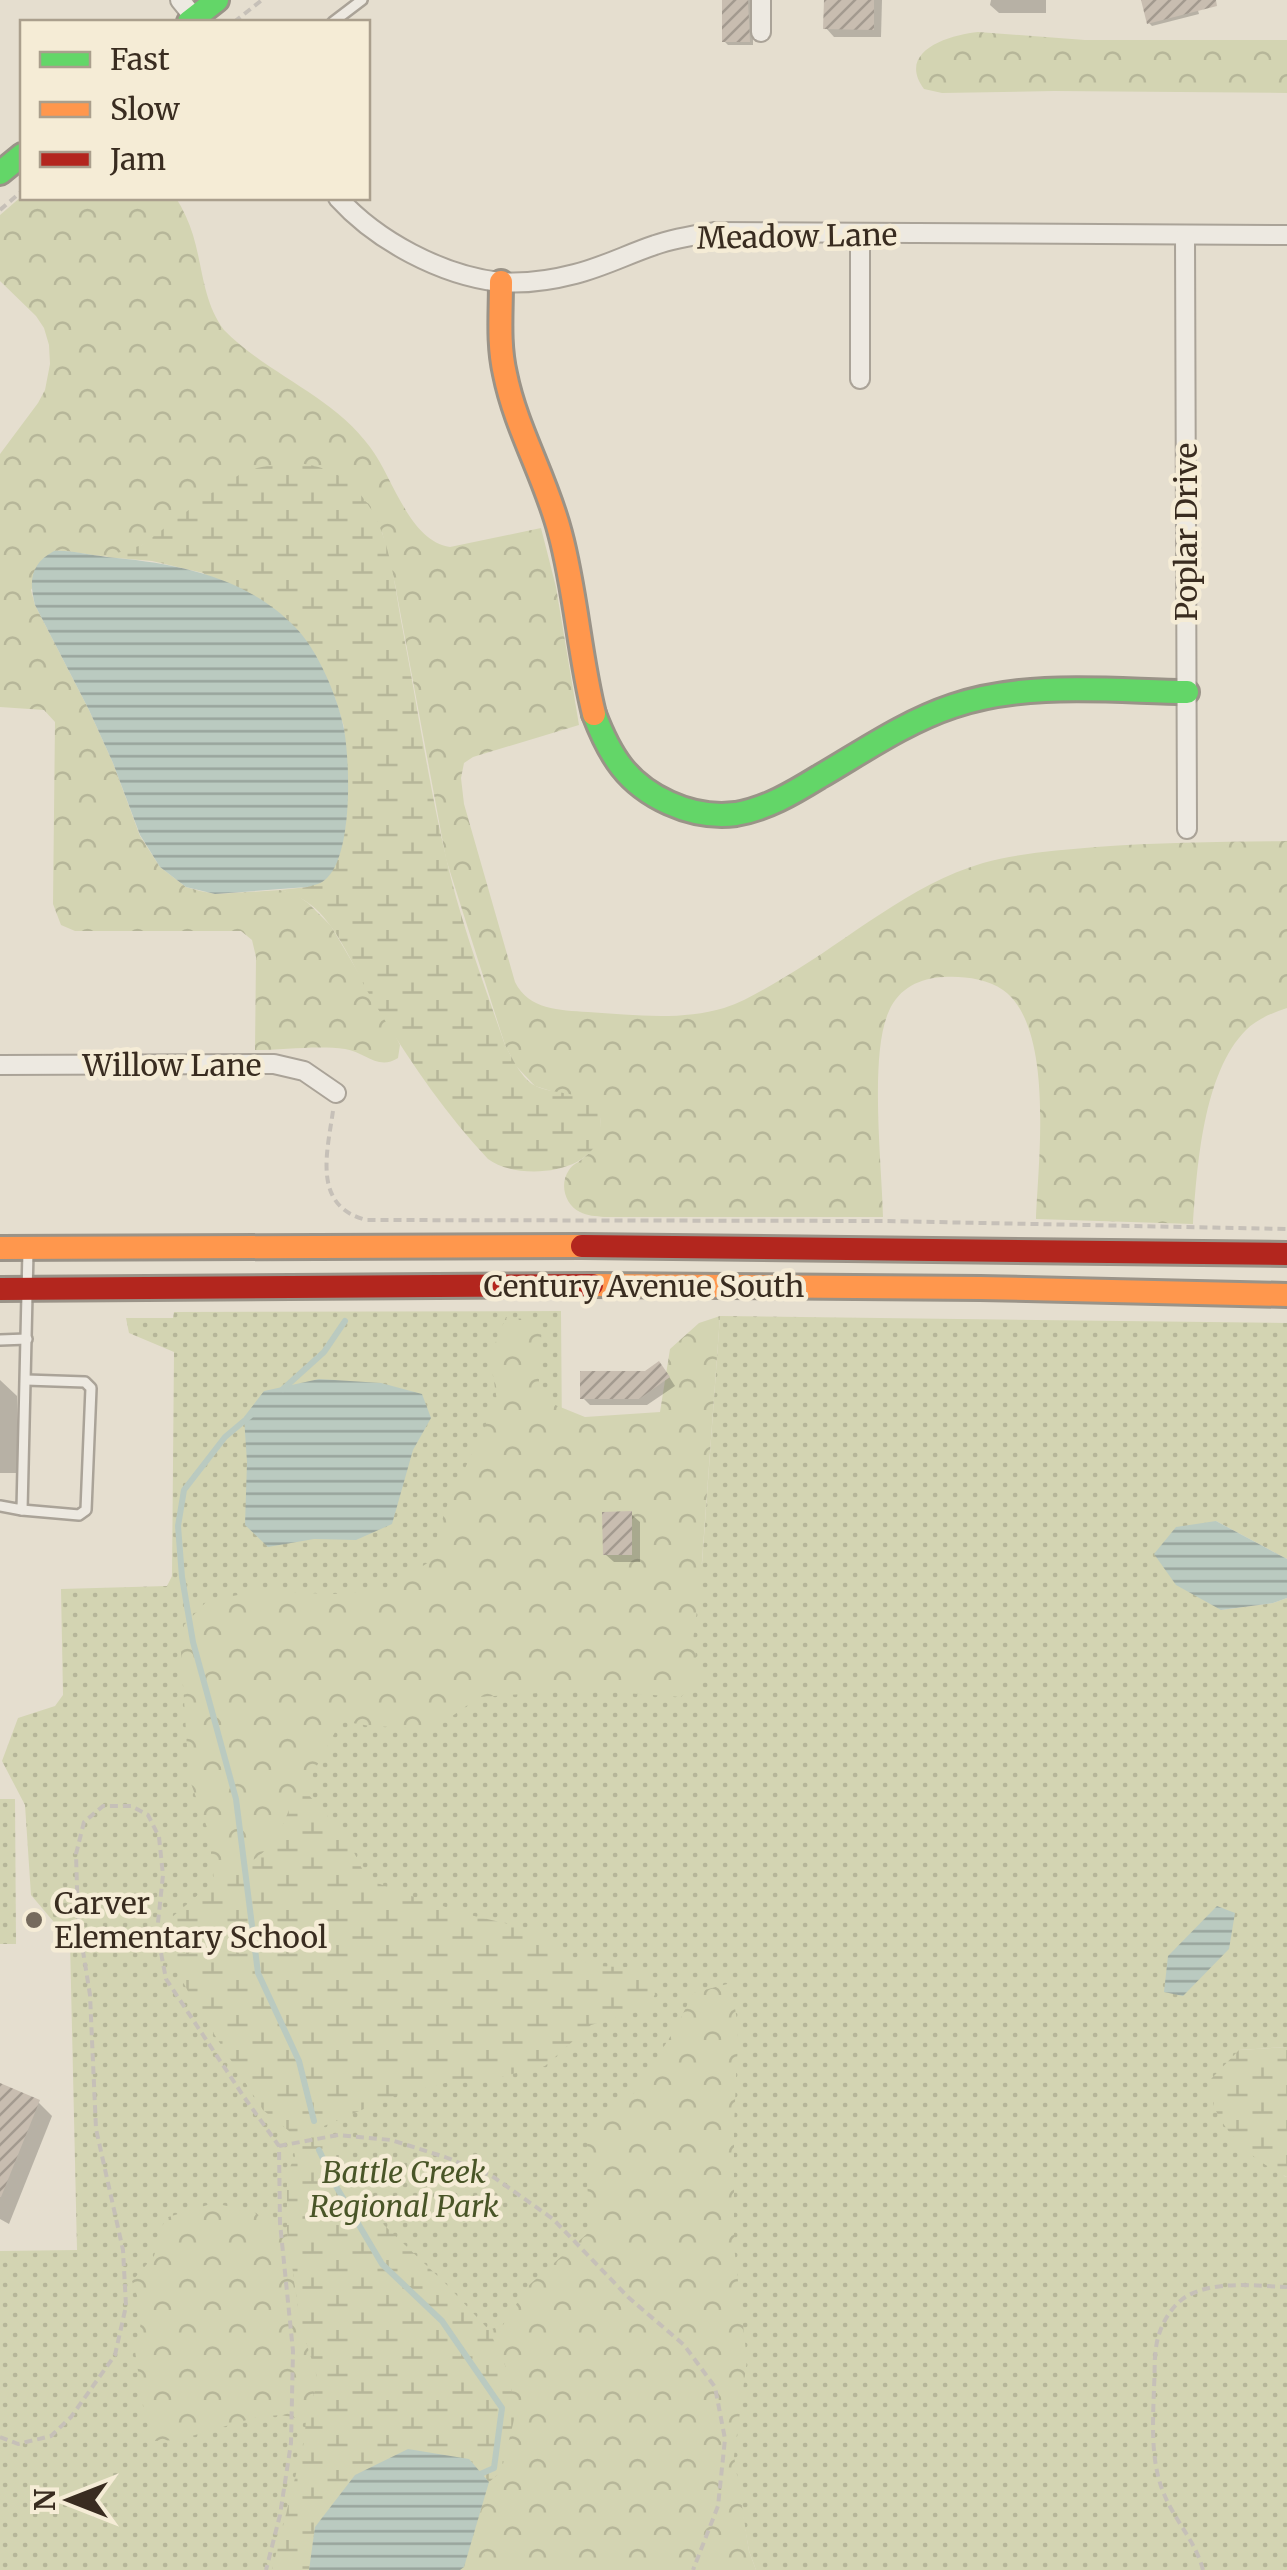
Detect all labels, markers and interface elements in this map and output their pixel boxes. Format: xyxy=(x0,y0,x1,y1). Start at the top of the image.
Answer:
legend xyxy=(20,20,370,200)
text: Fast xyxy=(110,40,170,78)
text: Slow xyxy=(110,90,180,128)
text: Jam xyxy=(109,140,166,178)
street label: Meadow Lane xyxy=(696,215,898,257)
street label: Poplar Drive xyxy=(1167,443,1205,621)
street label: Willow Lane xyxy=(82,1046,262,1084)
street label: Century Avenue South xyxy=(483,1267,805,1305)
place label: Carver Elementary School xyxy=(54,1884,327,1956)
marker: Carver Elementary School xyxy=(23,1909,45,1931)
park label: Battle Creek Regional Park xyxy=(309,2153,499,2225)
north arrow xyxy=(20,2450,120,2550)
text: N xyxy=(27,2489,63,2511)

